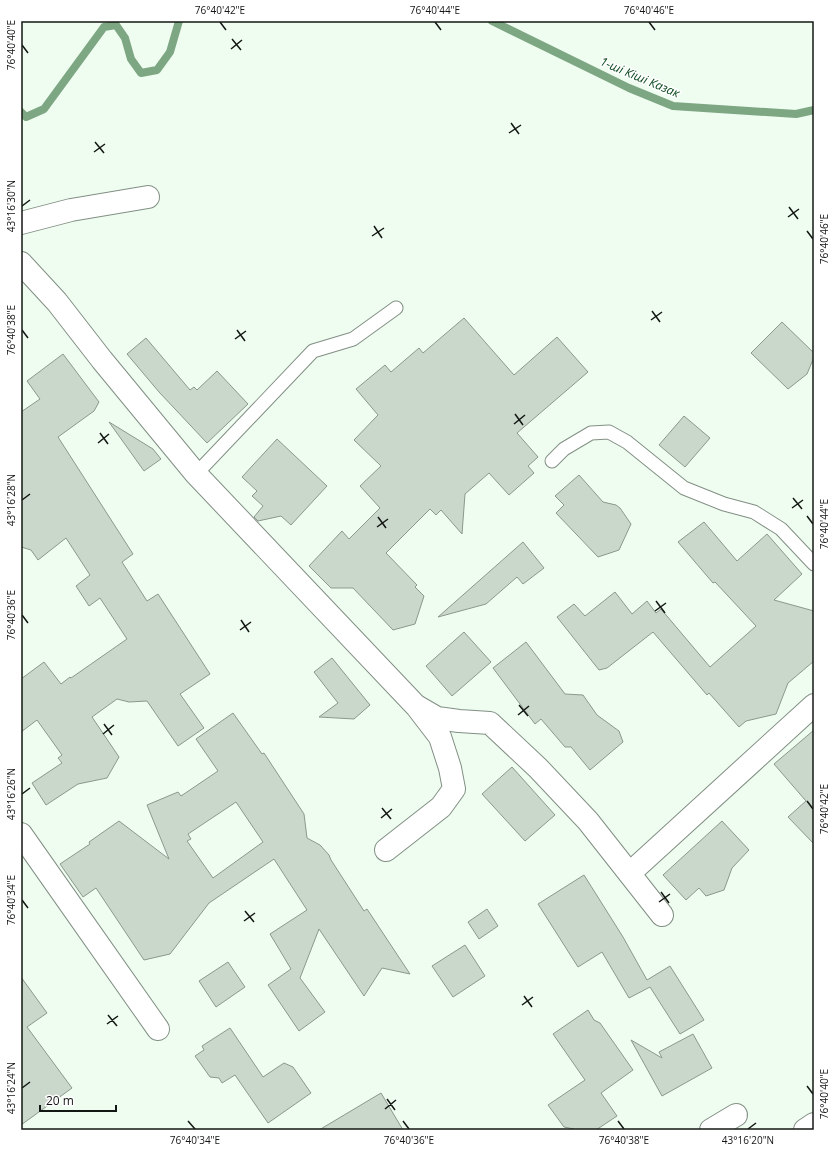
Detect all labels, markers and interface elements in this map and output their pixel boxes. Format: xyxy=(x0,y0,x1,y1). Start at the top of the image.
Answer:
text: 76°40'42"E xyxy=(195,3,245,17)
text: 76°40'44"E xyxy=(410,3,460,17)
text: 76°40'46"E xyxy=(624,3,674,17)
text: 76°40'40"E xyxy=(4,20,18,70)
water label: 1-ші Кіші Казак xyxy=(598,53,683,102)
text: 43°16'30"N xyxy=(4,180,18,232)
text: 76°40'46"E xyxy=(817,214,831,264)
text: 76°40'38"E xyxy=(4,305,18,355)
text: 43°16'28"N xyxy=(4,474,18,526)
text: 76°40'44"E xyxy=(817,499,831,549)
text: 76°40'36"E xyxy=(4,590,18,640)
text: 43°16'26"N xyxy=(4,768,18,820)
text: 76°40'42"E xyxy=(817,784,831,834)
text: 76°40'34"E xyxy=(4,875,18,925)
text: 43°16'24"N xyxy=(4,1062,18,1114)
text: 76°40'40"E xyxy=(817,1069,831,1119)
scale bar xyxy=(40,1087,116,1113)
text: 20 m xyxy=(46,1092,74,1109)
text: 76°40'34"E xyxy=(170,1133,220,1147)
text: 76°40'36"E xyxy=(384,1133,434,1147)
text: 76°40'38"E xyxy=(599,1133,649,1147)
text: 43°16'20"N xyxy=(722,1133,774,1147)

